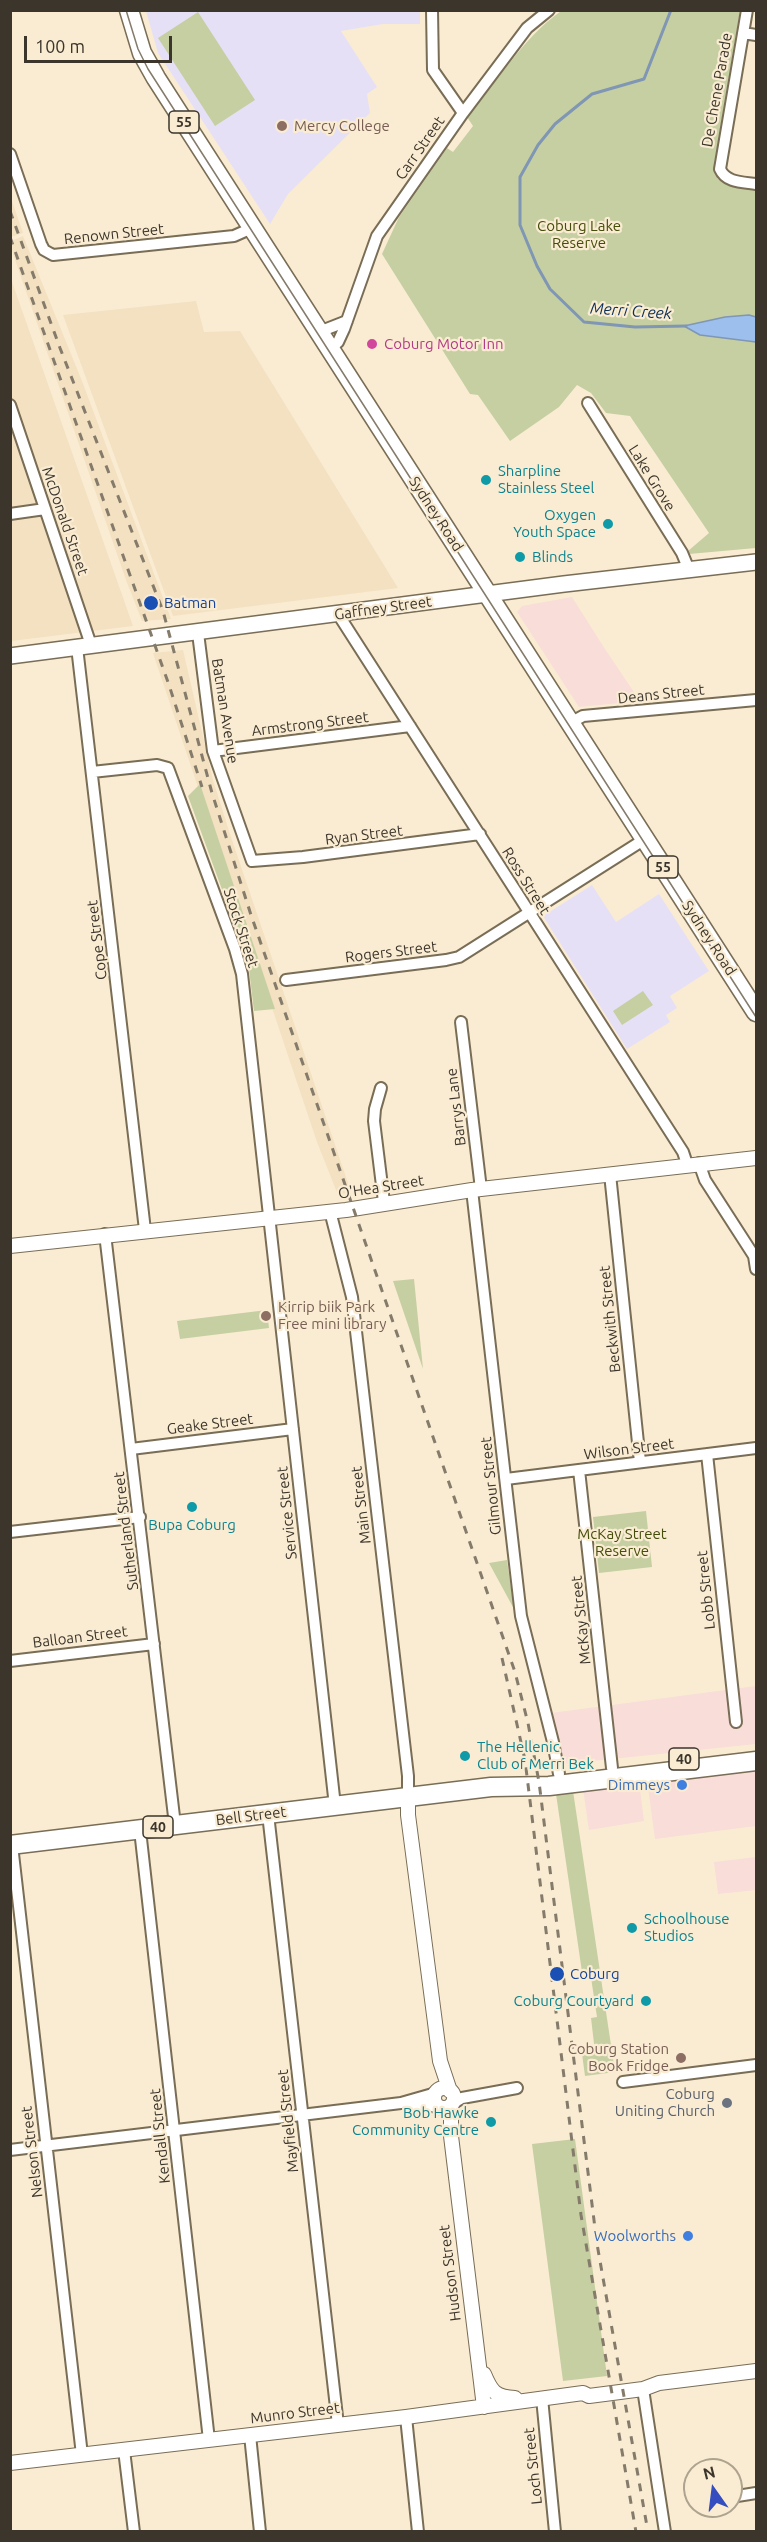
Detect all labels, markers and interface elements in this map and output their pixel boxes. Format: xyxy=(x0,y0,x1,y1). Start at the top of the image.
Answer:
scale bar xyxy=(27,24,176,62)
street label: De Chene Parade xyxy=(698,32,736,148)
text: 100 m xyxy=(35,36,85,56)
road number: 55 xyxy=(169,111,199,133)
street label: Carr Street xyxy=(392,113,448,183)
place label: Mercy College xyxy=(294,117,390,135)
marker: Mercy College xyxy=(275,119,289,133)
park label: Coburg Lake Reserve xyxy=(537,217,621,252)
street label: Renown Street xyxy=(63,220,165,248)
water label: Merri Creek xyxy=(589,299,673,323)
place label: Coburg Motor Inn xyxy=(384,335,504,353)
marker: Coburg Motor Inn xyxy=(365,337,379,351)
street label: Lake Grove xyxy=(625,442,679,514)
place label: Sharpline Stainless Steel xyxy=(498,462,595,497)
street label: McDonald Street xyxy=(38,464,92,578)
street label: Sydney Road xyxy=(405,473,467,555)
marker: Sharpline Stainless Steel xyxy=(479,473,493,487)
place label: Oxygen Youth Space xyxy=(513,506,596,541)
marker: Oxygen Youth Space xyxy=(601,517,615,531)
place label: Blinds xyxy=(532,548,573,566)
marker: Blinds xyxy=(513,550,527,564)
street label: Gaffney Street xyxy=(333,592,433,624)
marker: Batman xyxy=(142,594,160,612)
place label: Batman xyxy=(164,594,216,612)
street label: Batman Avenue xyxy=(208,657,242,765)
street label: Deans Street xyxy=(617,681,705,707)
street label: Armstrong Street xyxy=(250,708,370,740)
street label: Ryan Street xyxy=(324,821,404,849)
street label: Ross Street xyxy=(498,844,554,918)
road number: 55 xyxy=(648,856,678,878)
street label: Stock Street xyxy=(220,886,262,970)
street label: Sydney Road xyxy=(678,897,740,979)
street label: Cope Street xyxy=(83,899,111,981)
street label: Rogers Street xyxy=(344,937,438,967)
street label: Barrys Lane xyxy=(442,1067,470,1147)
street label: O'Hea Street xyxy=(337,1171,425,1203)
street label: Beckwith Street xyxy=(595,1265,625,1373)
place label: Kirrip biik Park Free mini library xyxy=(278,1298,387,1333)
marker: Kirrip biik Park Free mini library xyxy=(259,1309,273,1323)
street label: Geake Street xyxy=(166,1410,254,1438)
street label: Wilson Street xyxy=(583,1435,675,1463)
street label: Gilmour Street xyxy=(477,1436,505,1536)
street label: Service Street xyxy=(273,1465,301,1561)
street label: Main Street xyxy=(347,1465,375,1545)
street label: Sutherland Street xyxy=(110,1471,142,1591)
marker: Bupa Coburg xyxy=(185,1500,199,1514)
place label: Bupa Coburg xyxy=(148,1516,236,1534)
park label: McKay Street Reserve xyxy=(577,1525,667,1560)
street label: Lobb Street xyxy=(693,1550,719,1630)
street label: McKay Street xyxy=(567,1575,595,1665)
street label: Balloan Street xyxy=(32,1622,128,1652)
place label: The Hellenic Club of Merri Bek xyxy=(477,1738,594,1773)
road number: 40 xyxy=(669,1748,699,1770)
marker: The Hellenic Club of Merri Bek xyxy=(458,1749,472,1763)
place label: Dimmeys xyxy=(608,1776,670,1794)
marker: Dimmeys xyxy=(675,1778,689,1792)
street label: Bell Street xyxy=(215,1803,287,1829)
road number: 40 xyxy=(143,1816,173,1838)
place label: Schoolhouse Studios xyxy=(644,1910,730,1945)
marker: Schoolhouse Studios xyxy=(625,1921,639,1935)
marker: Coburg xyxy=(548,1965,566,1983)
place label: Coburg xyxy=(570,1965,620,1983)
place label: Coburg Courtyard xyxy=(513,1992,634,2010)
marker: Coburg Courtyard xyxy=(639,1994,653,2008)
place label: Coburg Station Book Fridge xyxy=(568,2040,669,2075)
marker: Coburg Station Book Fridge xyxy=(674,2051,688,2065)
street label: Mayfield Street xyxy=(274,2069,302,2173)
place label: Coburg Uniting Church xyxy=(615,2085,715,2120)
street label: Kendall Street xyxy=(146,2088,174,2184)
marker: Coburg Uniting Church xyxy=(720,2096,734,2110)
place label: Bob Hawke Community Centre xyxy=(352,2104,479,2139)
street label: Nelson Street xyxy=(17,2105,47,2199)
marker: Bob Hawke Community Centre xyxy=(484,2115,498,2129)
street label: Hudson Street xyxy=(435,2224,465,2322)
place label: Woolworths xyxy=(594,2227,676,2245)
marker: Woolworths xyxy=(681,2229,695,2243)
street label: Munro Street xyxy=(249,2399,341,2427)
street label: Loch Street xyxy=(520,2427,546,2505)
north arrow xyxy=(683,2458,743,2518)
text: N xyxy=(701,2462,717,2483)

